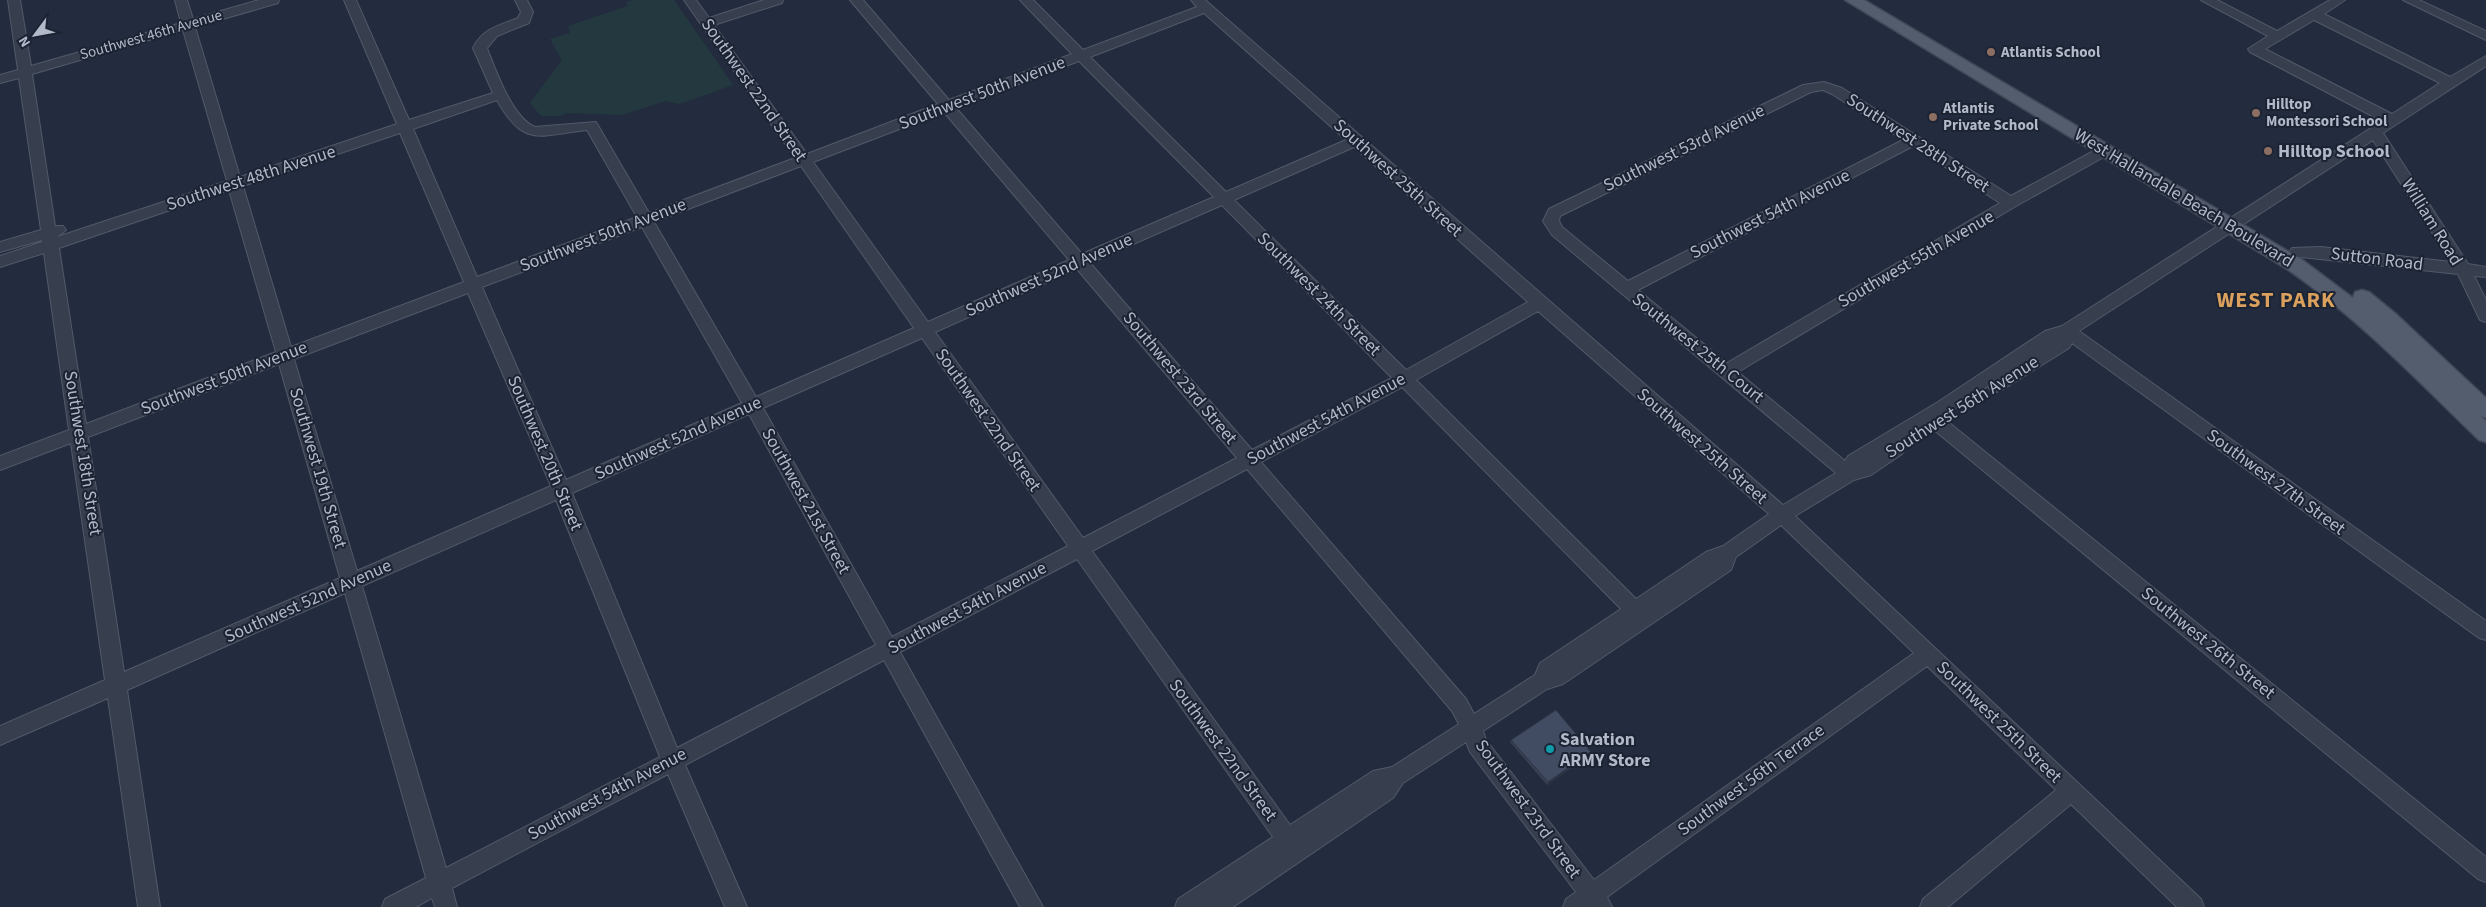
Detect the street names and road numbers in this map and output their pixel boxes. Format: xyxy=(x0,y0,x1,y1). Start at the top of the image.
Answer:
street label: Southwest 46th Avenue xyxy=(77,5,225,65)
street label: Southwest 22nd Street xyxy=(695,13,813,167)
street label: Southwest 50th Avenue xyxy=(895,50,1069,136)
street label: Southwest 28th Street xyxy=(1842,87,1994,199)
street label: Southwest 53rd Avenue xyxy=(1599,98,1769,198)
street label: Southwest 25th Street xyxy=(1328,113,1468,243)
street label: West Hallandale Beach Boulevard xyxy=(2070,122,2298,274)
street label: Southwest 48th Avenue xyxy=(163,139,339,217)
street label: Southwest 54th Avenue xyxy=(1686,163,1854,265)
street label: William Road xyxy=(2395,174,2469,270)
street label: Southwest 50th Avenue xyxy=(516,192,690,278)
street label: Southwest 55th Avenue xyxy=(1833,204,1999,314)
street label: Southwest 24th Street xyxy=(1251,226,1387,362)
street label: Southwest 52nd Avenue xyxy=(961,227,1137,323)
street label: Sutton Road xyxy=(2329,241,2425,277)
street label: Southwest 25th Court xyxy=(1627,287,1769,409)
street label: Southwest 23rd Street xyxy=(1117,306,1243,450)
street label: Southwest 50th Avenue xyxy=(137,335,311,421)
street label: Southwest 22nd Street xyxy=(929,343,1047,497)
street label: Southwest 56th Avenue xyxy=(1881,350,2044,464)
street label: Southwest 54th Avenue xyxy=(1242,366,1410,471)
street label: Southwest 18th Street xyxy=(58,369,108,537)
street label: Southwest 20th Street xyxy=(501,372,589,534)
street label: Southwest 25th Street xyxy=(1631,382,1773,510)
street label: Southwest 19th Street xyxy=(283,385,353,551)
street label: Southwest 52nd Avenue xyxy=(590,390,766,486)
street label: Southwest 21st Street xyxy=(755,423,857,579)
street label: Southwest 27th Street xyxy=(2201,423,2351,541)
street label: Southwest 52nd Avenue xyxy=(220,553,396,649)
street label: Southwest 54th Avenue xyxy=(883,555,1051,660)
street label: Southwest 26th Street xyxy=(2136,581,2280,705)
street label: Southwest 25th Street xyxy=(1931,655,2067,789)
street label: Southwest 22nd Street xyxy=(1163,674,1283,826)
street label: Southwest 56th Terrace xyxy=(1672,718,1830,842)
street label: Southwest 23rd Street xyxy=(1469,734,1587,884)
street label: Southwest 54th Avenue xyxy=(523,741,691,846)

